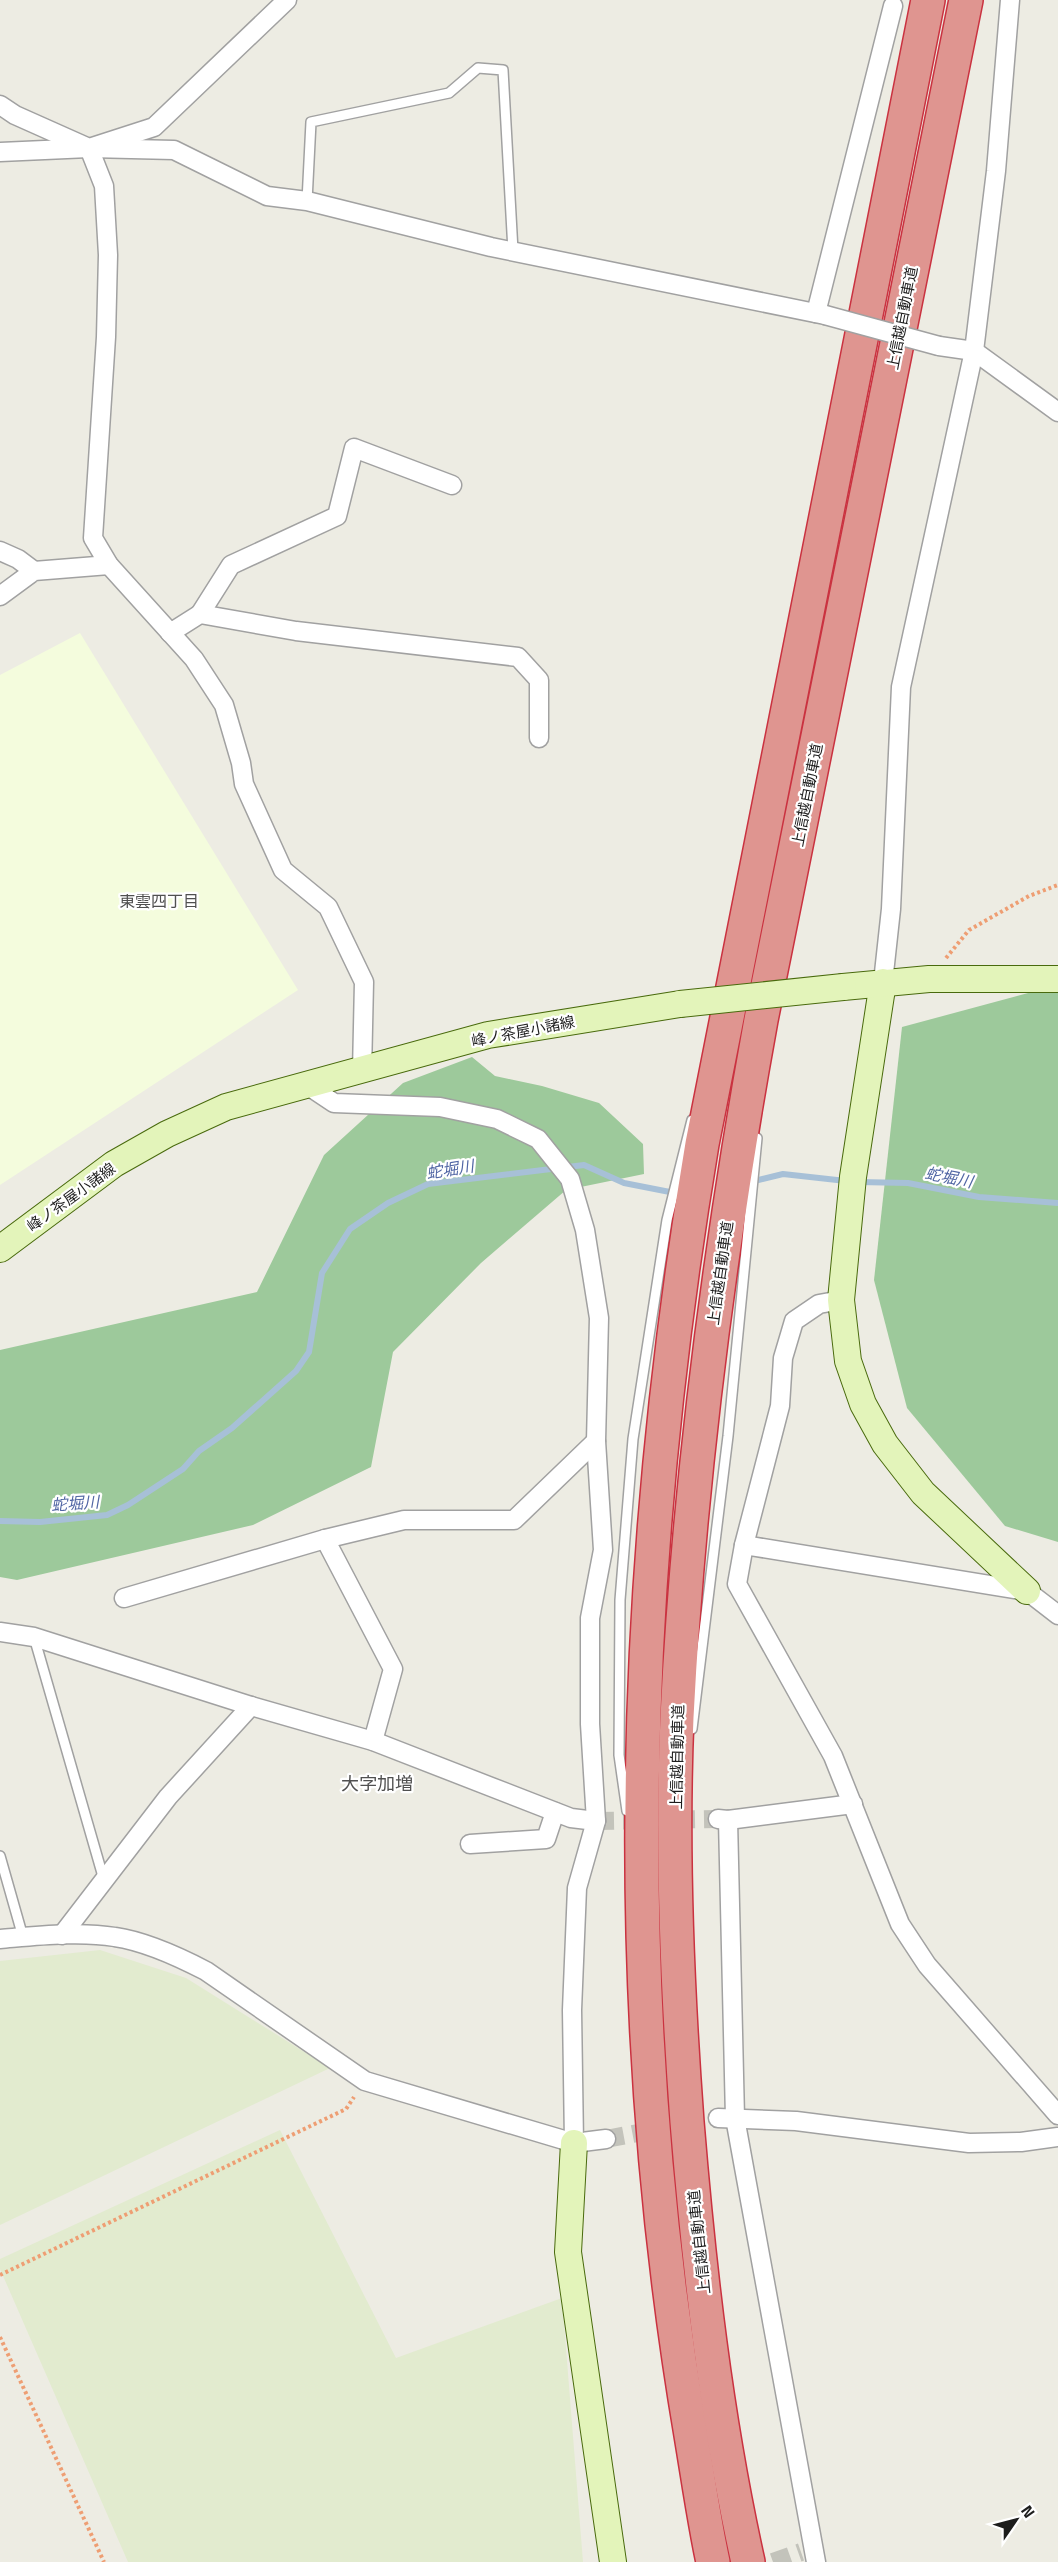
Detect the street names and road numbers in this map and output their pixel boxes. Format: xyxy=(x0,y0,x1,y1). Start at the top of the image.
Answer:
street label: 上信越自動車道 xyxy=(881,264,923,372)
street label: 上信越自動車道 xyxy=(786,741,828,849)
street label: 峰ノ茶屋小諸線 xyxy=(469,1010,577,1052)
street label: 峰ノ茶屋小諸線 xyxy=(22,1157,120,1237)
street label: 上信越自動車道 xyxy=(701,1219,739,1327)
street label: 上信越自動車道 xyxy=(665,1704,689,1810)
street label: 上信越自動車道 xyxy=(682,2189,716,2295)

